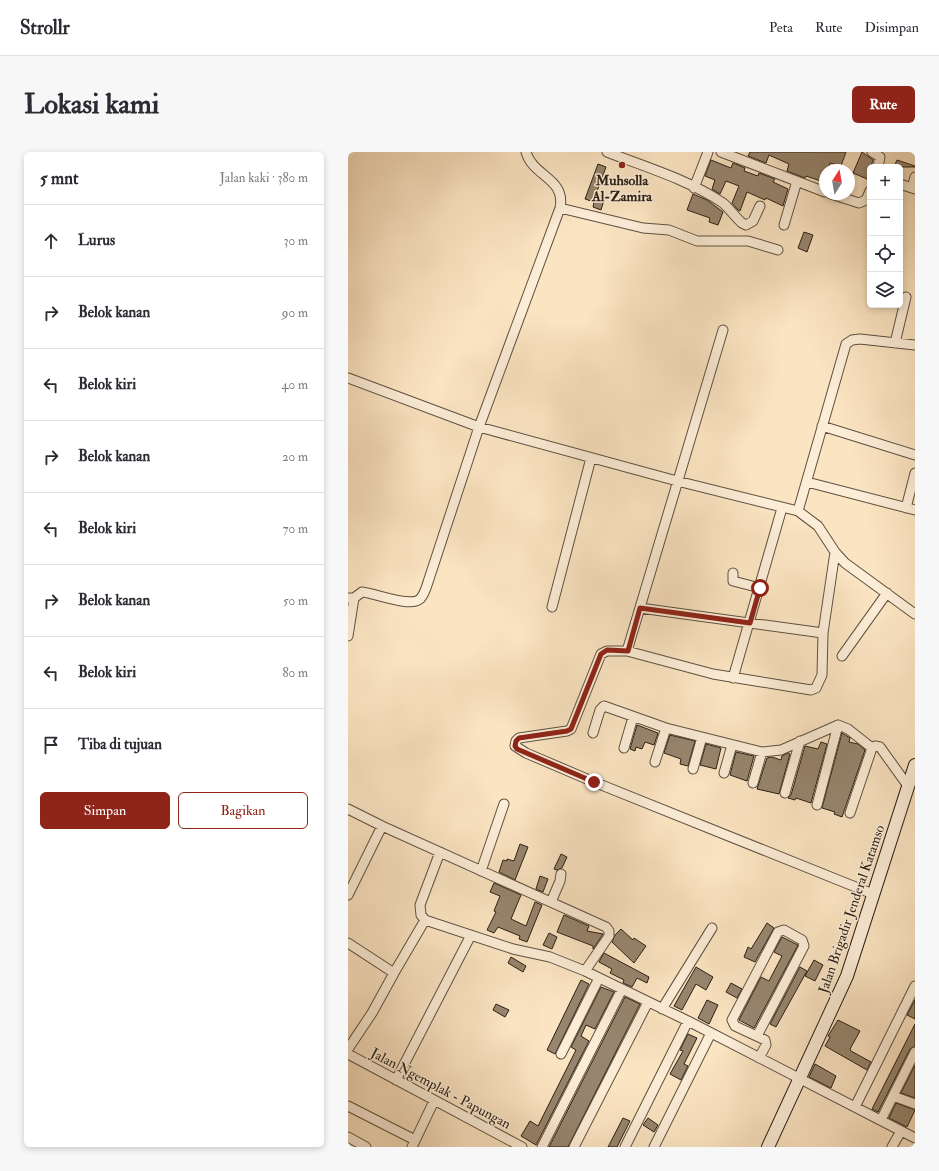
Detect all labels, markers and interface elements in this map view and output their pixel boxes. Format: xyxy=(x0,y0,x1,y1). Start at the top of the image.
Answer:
text: Strollr xyxy=(20,16,70,40)
text: Peta xyxy=(769,19,793,36)
text: Rute xyxy=(815,19,842,36)
text: Disimpan xyxy=(864,19,919,36)
button: Rute xyxy=(852,86,915,123)
text: Lokasi kami xyxy=(24,87,159,122)
marker: Muhsolla Al-Zamira xyxy=(617,160,627,170)
north arrow xyxy=(819,164,855,200)
map controls xyxy=(867,164,903,308)
button: + xyxy=(867,164,903,200)
text: 5 mnt xyxy=(40,168,78,189)
text: Jalan kaki · 380 m xyxy=(220,170,308,186)
place label: Muhsolla Al-Zamira xyxy=(591,172,653,205)
button: − xyxy=(867,200,903,236)
icon: ahead xyxy=(40,230,62,252)
text: Lurus xyxy=(78,231,115,250)
text: 30 m xyxy=(284,233,308,249)
button: locate xyxy=(867,236,903,272)
button: layers xyxy=(867,272,903,308)
icon: right xyxy=(40,302,62,324)
text: Belok kanan xyxy=(78,303,150,322)
text: 90 m xyxy=(282,305,308,321)
icon: left xyxy=(40,374,62,396)
text: Belok kiri xyxy=(78,375,136,394)
text: 40 m xyxy=(282,377,308,393)
icon: right xyxy=(40,446,62,468)
text: Belok kanan xyxy=(78,447,150,466)
text: 20 m xyxy=(282,449,308,465)
icon: left xyxy=(40,518,62,540)
text: Belok kiri xyxy=(78,519,136,538)
text: 70 m xyxy=(283,521,308,537)
route start xyxy=(751,579,769,597)
icon: right xyxy=(40,590,62,612)
text: Belok kanan xyxy=(78,591,150,610)
text: 50 m xyxy=(283,593,308,609)
icon: left xyxy=(40,662,62,684)
text: Belok kiri xyxy=(78,663,136,682)
text: 80 m xyxy=(282,665,308,681)
icon: arrive xyxy=(40,734,62,756)
text: Tiba di tujuan xyxy=(78,735,162,754)
route end xyxy=(585,773,603,791)
button: Simpan xyxy=(40,792,170,829)
button: Bagikan xyxy=(178,792,308,829)
street label: Jalan Brigadir Jenderal Katamso xyxy=(814,822,888,997)
street label: Jalan Ngemplak - Papungan xyxy=(366,1044,514,1133)

